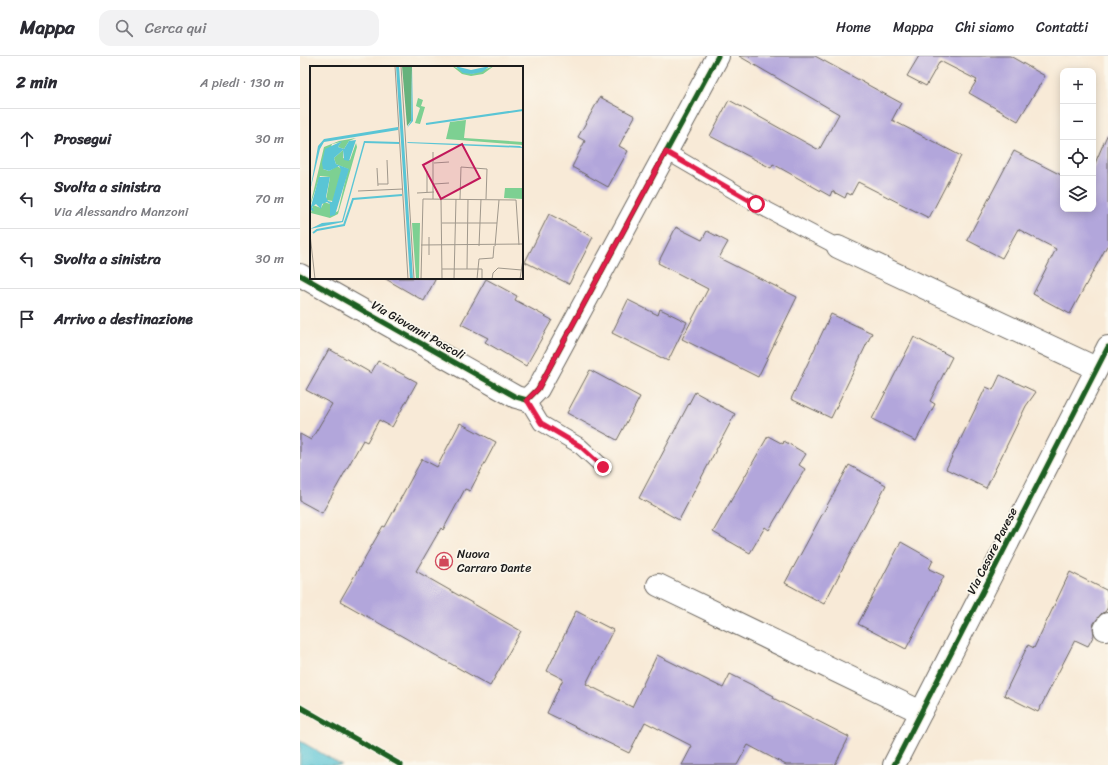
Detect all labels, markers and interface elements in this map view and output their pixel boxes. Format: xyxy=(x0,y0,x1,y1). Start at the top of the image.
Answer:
search box xyxy=(99,10,379,46)
text: Mappa xyxy=(20,11,75,44)
text: Cerca qui xyxy=(145,15,206,41)
text: Home xyxy=(836,15,871,40)
text: Mappa xyxy=(893,15,933,40)
text: Chi siamo xyxy=(955,15,1014,40)
text: Contatti xyxy=(1036,15,1088,40)
icon: search xyxy=(113,17,135,39)
inset map xyxy=(310,66,523,279)
text: 2 min xyxy=(16,67,57,97)
map controls xyxy=(1060,68,1096,212)
button: + xyxy=(1060,68,1096,104)
text: A piedi · 130 m xyxy=(200,71,284,94)
button: − xyxy=(1060,104,1096,140)
text: Prosegui xyxy=(54,126,111,152)
text: 30 m xyxy=(255,127,284,150)
icon: ahead xyxy=(16,128,38,150)
button: locate xyxy=(1060,140,1096,176)
text: Svolta a sinistra xyxy=(54,174,161,200)
button: layers xyxy=(1060,176,1096,212)
text: 70 m xyxy=(255,187,284,210)
icon: left xyxy=(16,188,38,210)
route start xyxy=(747,195,765,213)
text: Via Alessandro Manzoni xyxy=(54,200,188,223)
text: Svolta a sinistra xyxy=(54,246,161,272)
text: 30 m xyxy=(255,247,284,270)
icon: left xyxy=(16,248,38,270)
street label: Via Giovanni Pascoli xyxy=(367,294,470,366)
text: Arrivo a destinazione xyxy=(54,306,193,332)
icon: arrive xyxy=(16,308,38,330)
route end xyxy=(594,458,612,476)
street label: Via Cesare Pavese xyxy=(961,504,1023,598)
place label: Nuova Carraro Dante xyxy=(457,543,531,579)
shop icon: Nuova Carraro Dante xyxy=(434,551,454,571)

